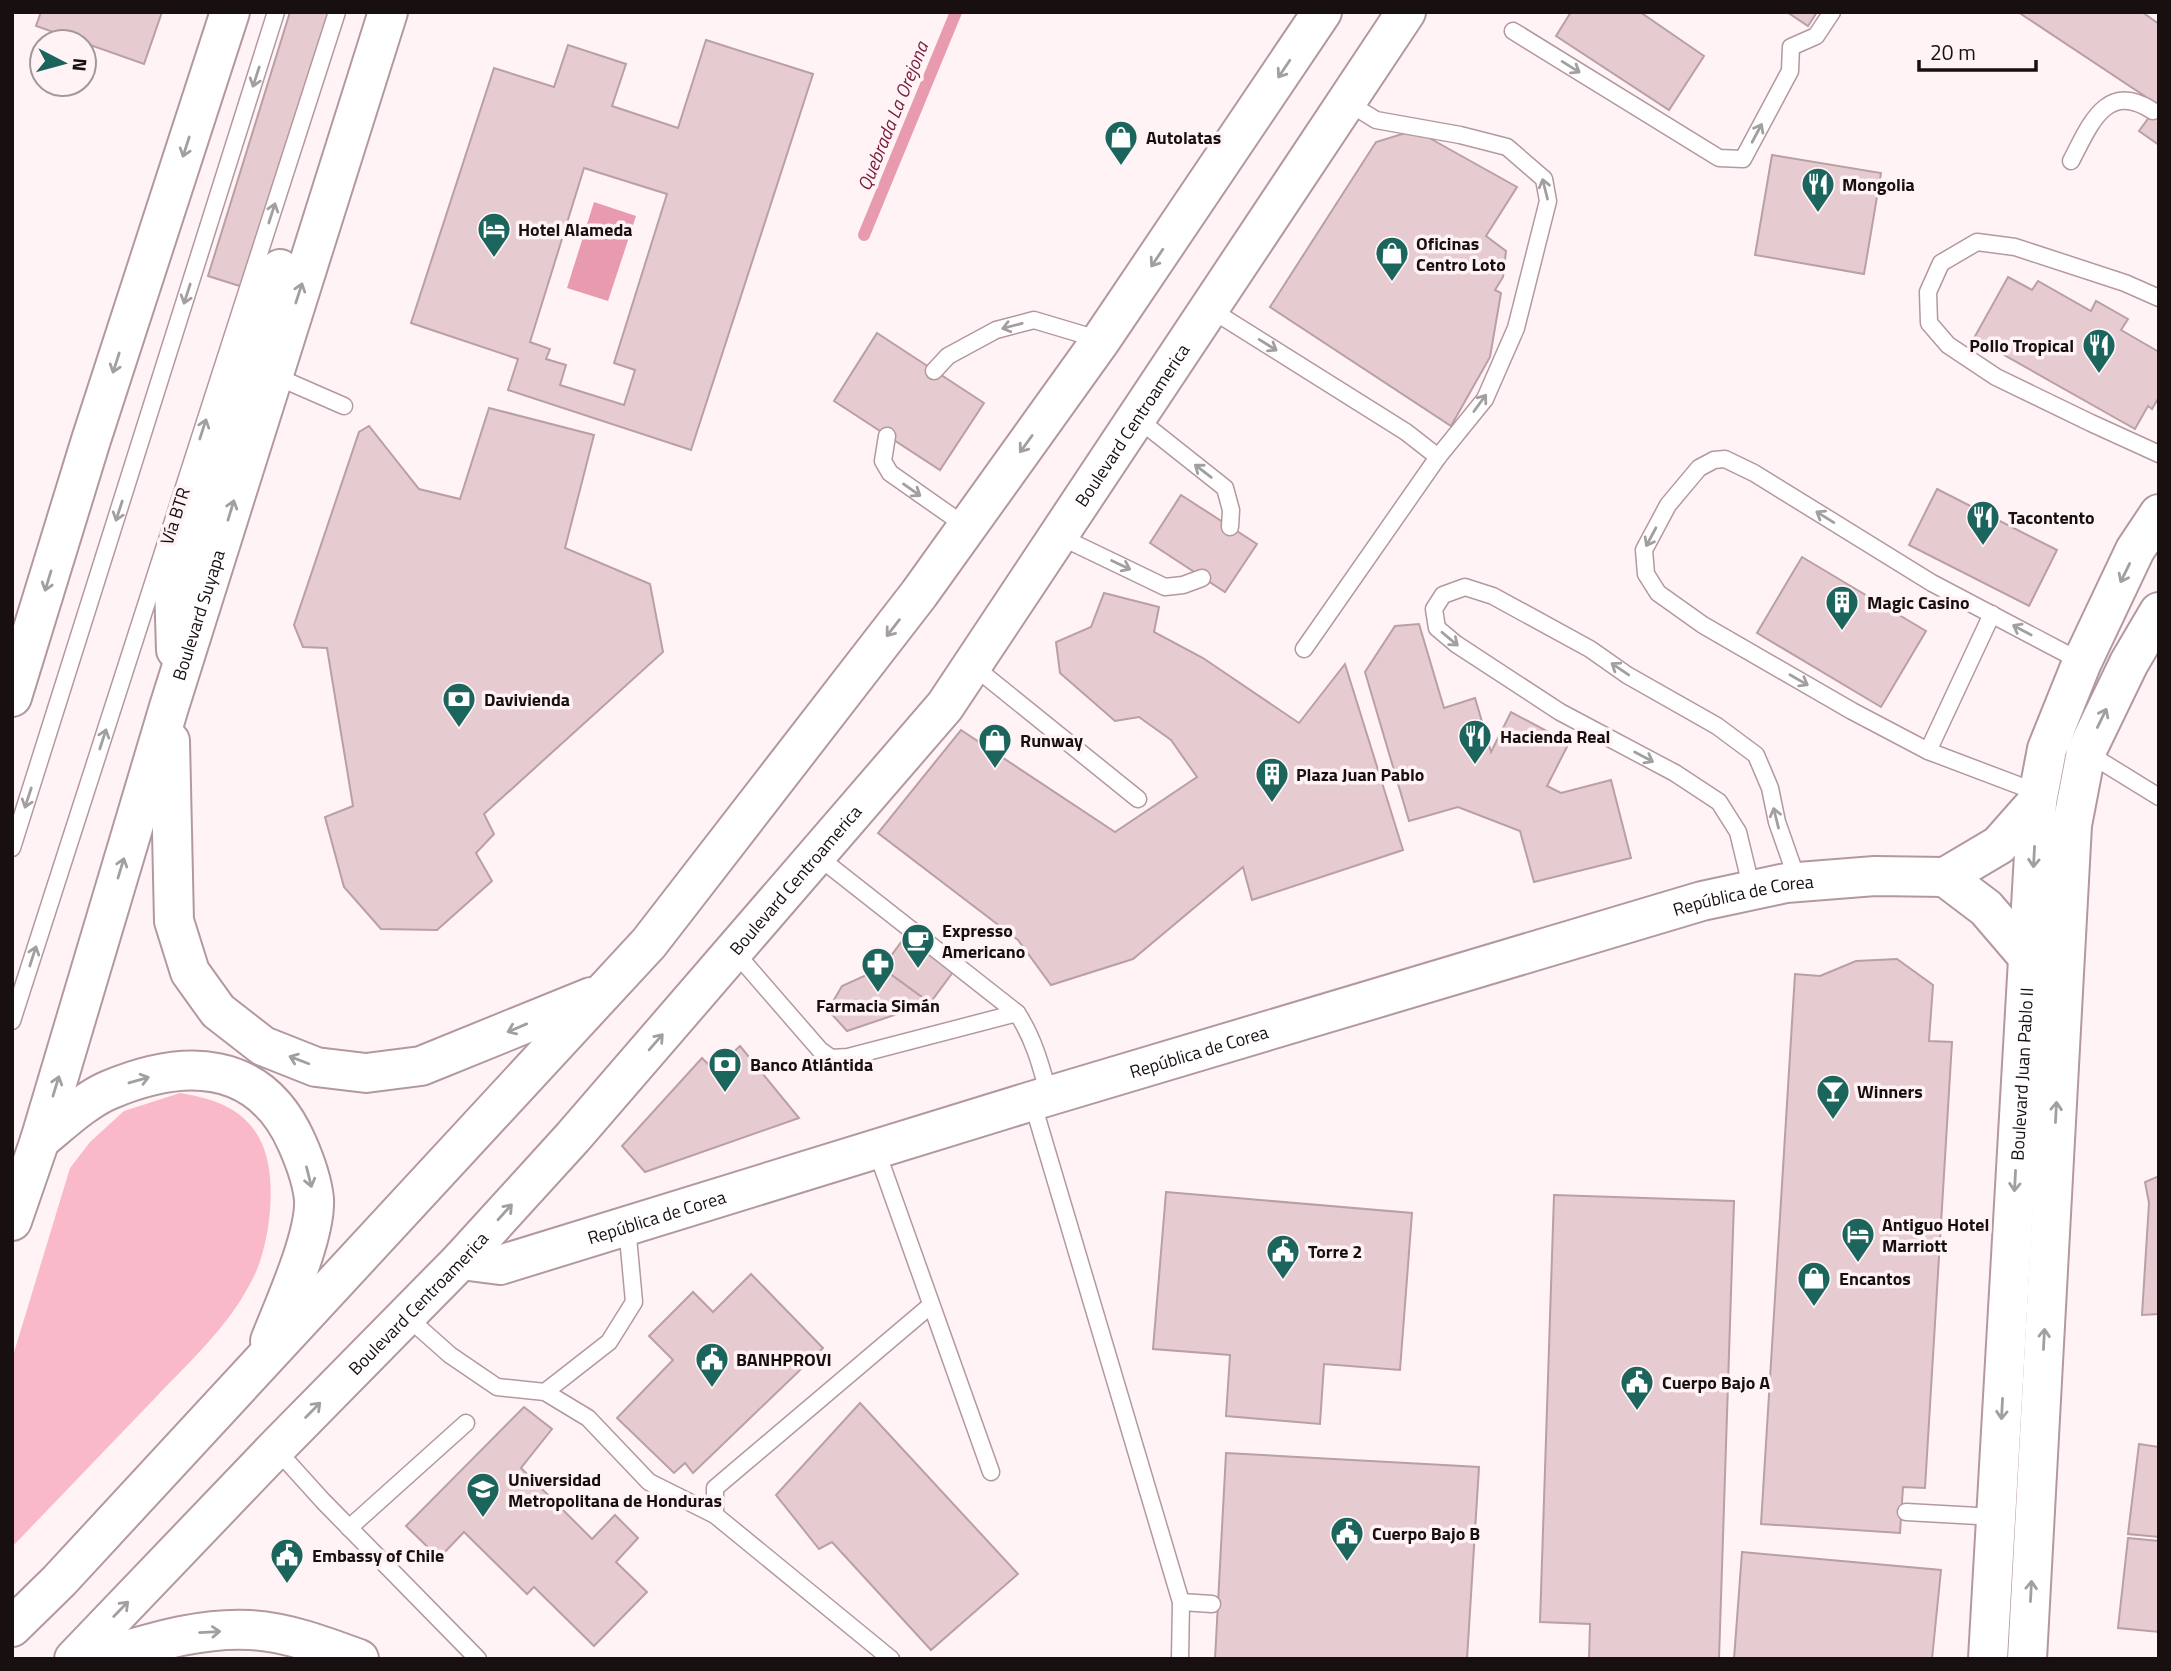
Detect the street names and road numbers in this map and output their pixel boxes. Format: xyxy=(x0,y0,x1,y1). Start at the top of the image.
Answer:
street label: Boulevard Centroamerica xyxy=(1068,338,1196,512)
street label: Vía BTR xyxy=(153,484,197,548)
street label: Boulevard Suyapa xyxy=(165,546,231,684)
street label: Boulevard Centroamerica xyxy=(722,799,868,961)
street label: República de Corea xyxy=(1669,867,1815,923)
street label: Boulevard Juan Pablo II xyxy=(2003,987,2040,1161)
street label: República de Corea xyxy=(1126,1018,1271,1085)
street label: República de Corea xyxy=(584,1183,729,1251)
street label: Boulevard Centroamerica xyxy=(342,1225,494,1381)

